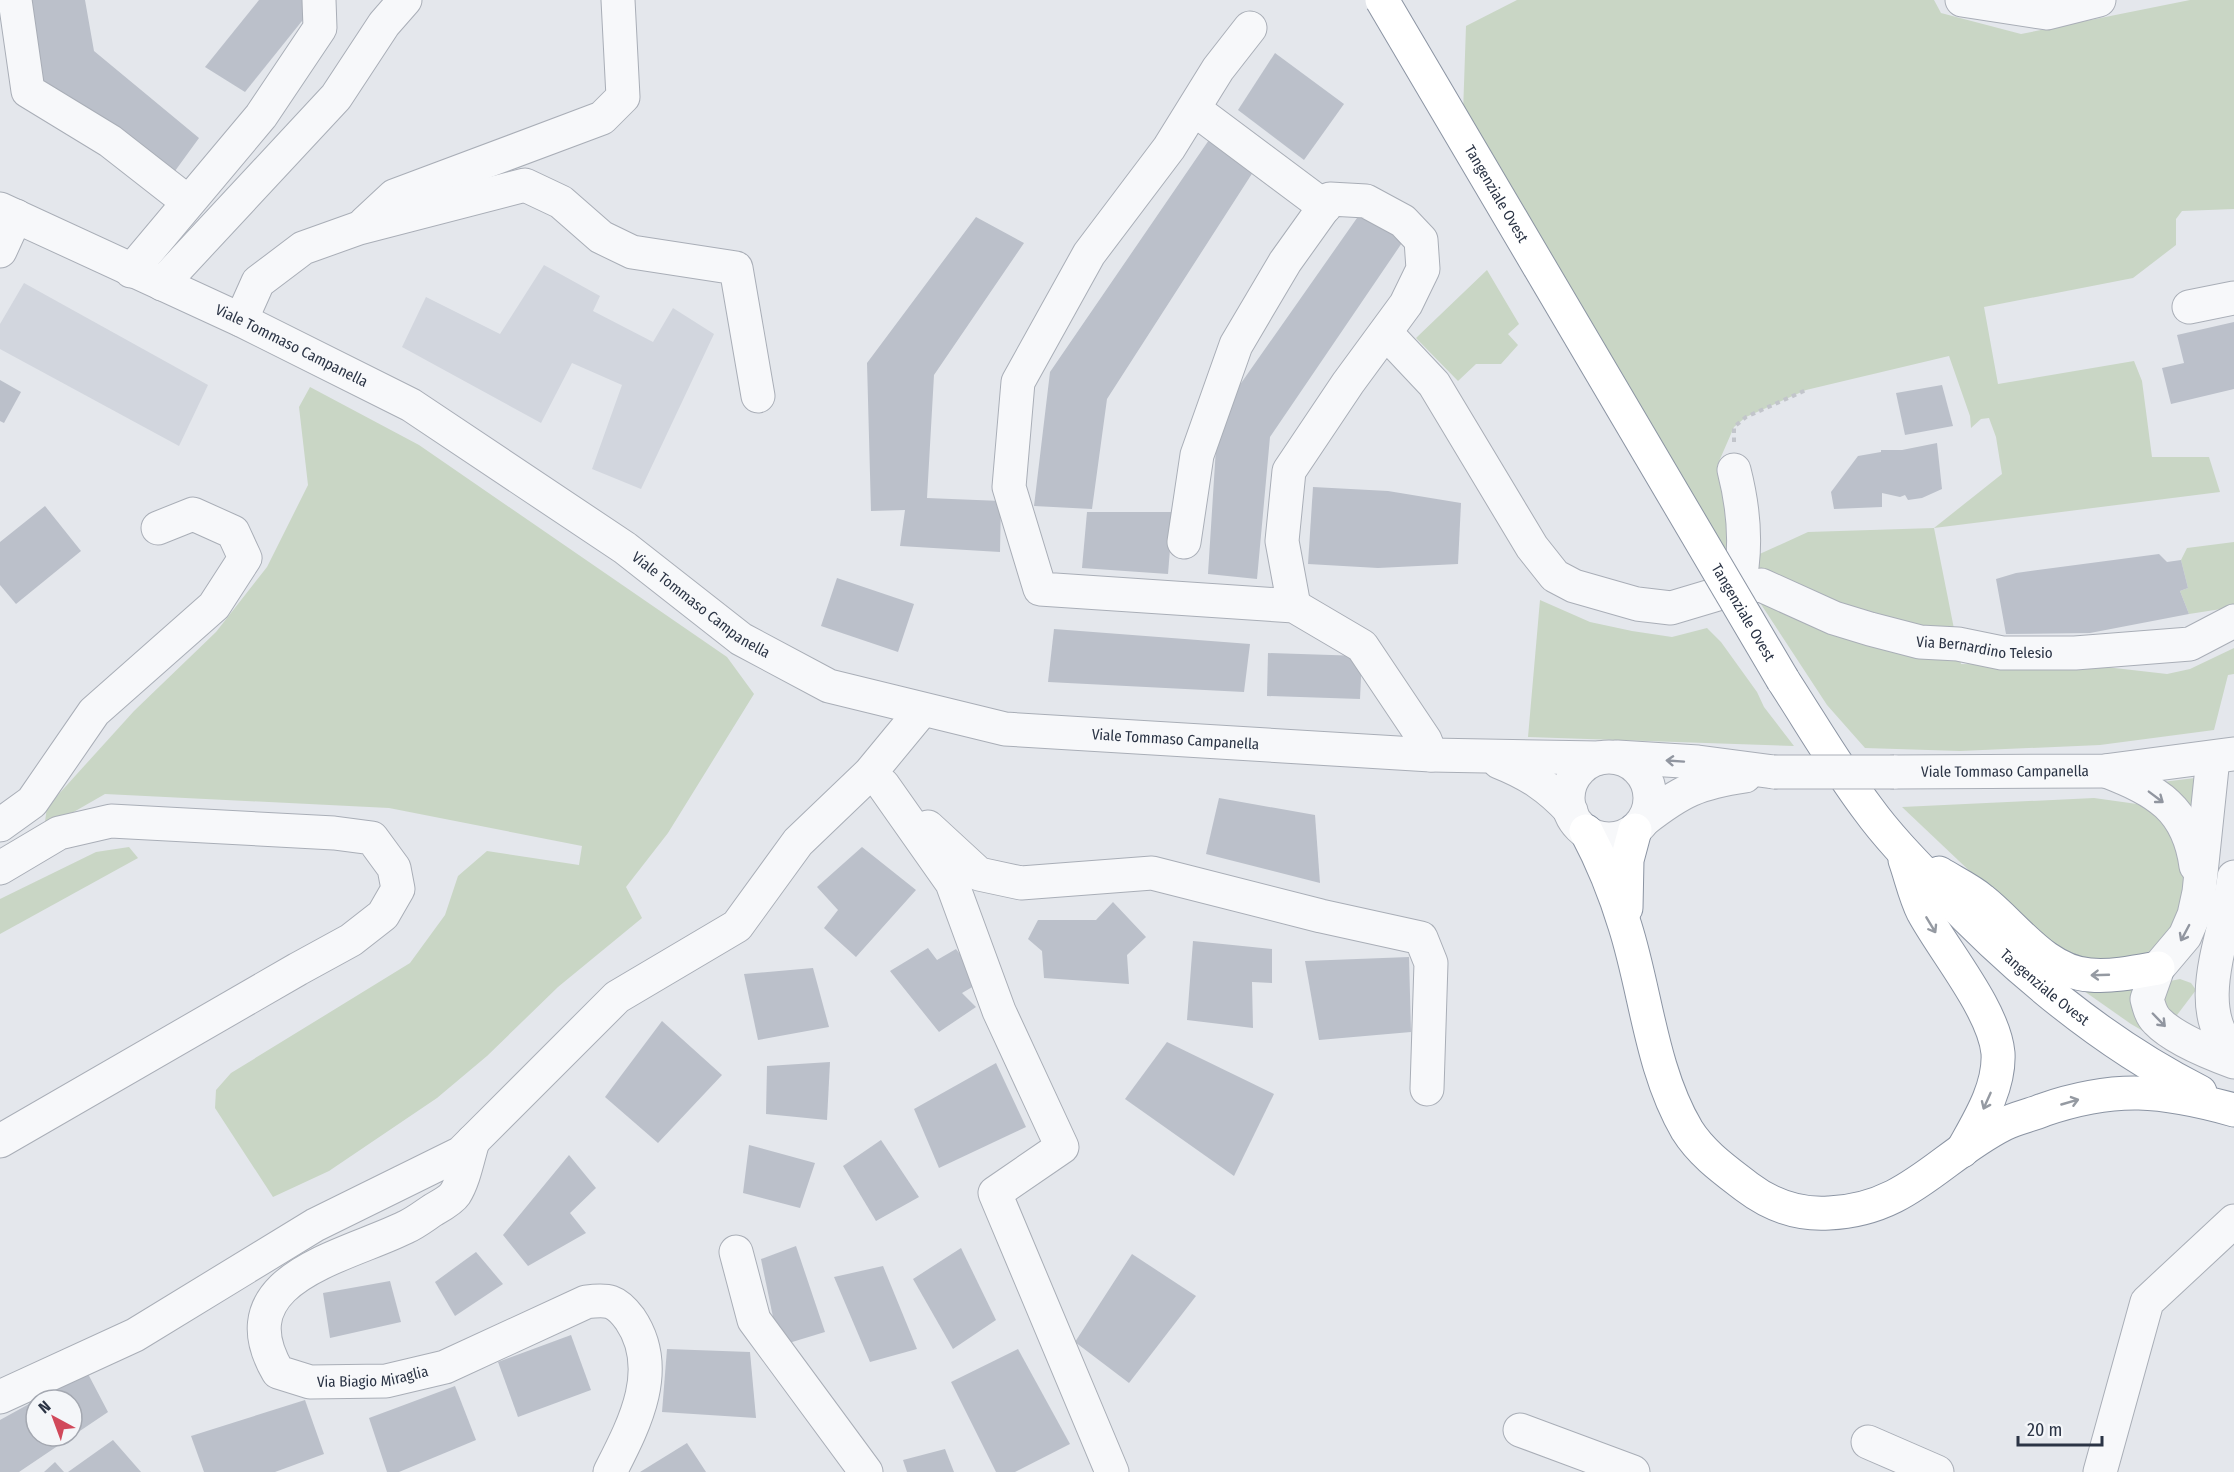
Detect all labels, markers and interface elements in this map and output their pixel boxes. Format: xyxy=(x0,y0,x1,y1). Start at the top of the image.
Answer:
street label: Tangenziale Ovest xyxy=(1461,142,1532,246)
street label: Viale Tommaso Campanella xyxy=(212,300,371,391)
street label: Viale Tommaso Campanella xyxy=(628,548,773,662)
street label: Tangenziale Ovest xyxy=(1707,560,1779,665)
street label: Via Bernardino Telesio xyxy=(1916,633,2053,662)
street label: Viale Tommaso Campanella xyxy=(1091,725,1260,754)
one-way arrow xyxy=(1665,755,1685,766)
street label: Viale Tommaso Campanella xyxy=(1921,762,2089,781)
one-way arrow xyxy=(2148,790,2164,803)
one-way arrow xyxy=(1926,916,1938,933)
one-way arrow xyxy=(2179,924,2191,942)
street label: Tangenziale Ovest xyxy=(1996,945,2093,1029)
one-way arrow xyxy=(2091,969,2111,981)
one-way arrow xyxy=(2151,1013,2166,1028)
one-way arrow xyxy=(1981,1092,1992,1110)
one-way arrow xyxy=(2061,1095,2080,1107)
street label: Via Biagio Miraglia xyxy=(317,1362,430,1391)
north arrow xyxy=(24,1388,84,1448)
text: N xyxy=(35,1397,54,1417)
scale bar xyxy=(2018,1409,2102,1447)
text: 20 m xyxy=(2027,1419,2062,1441)

